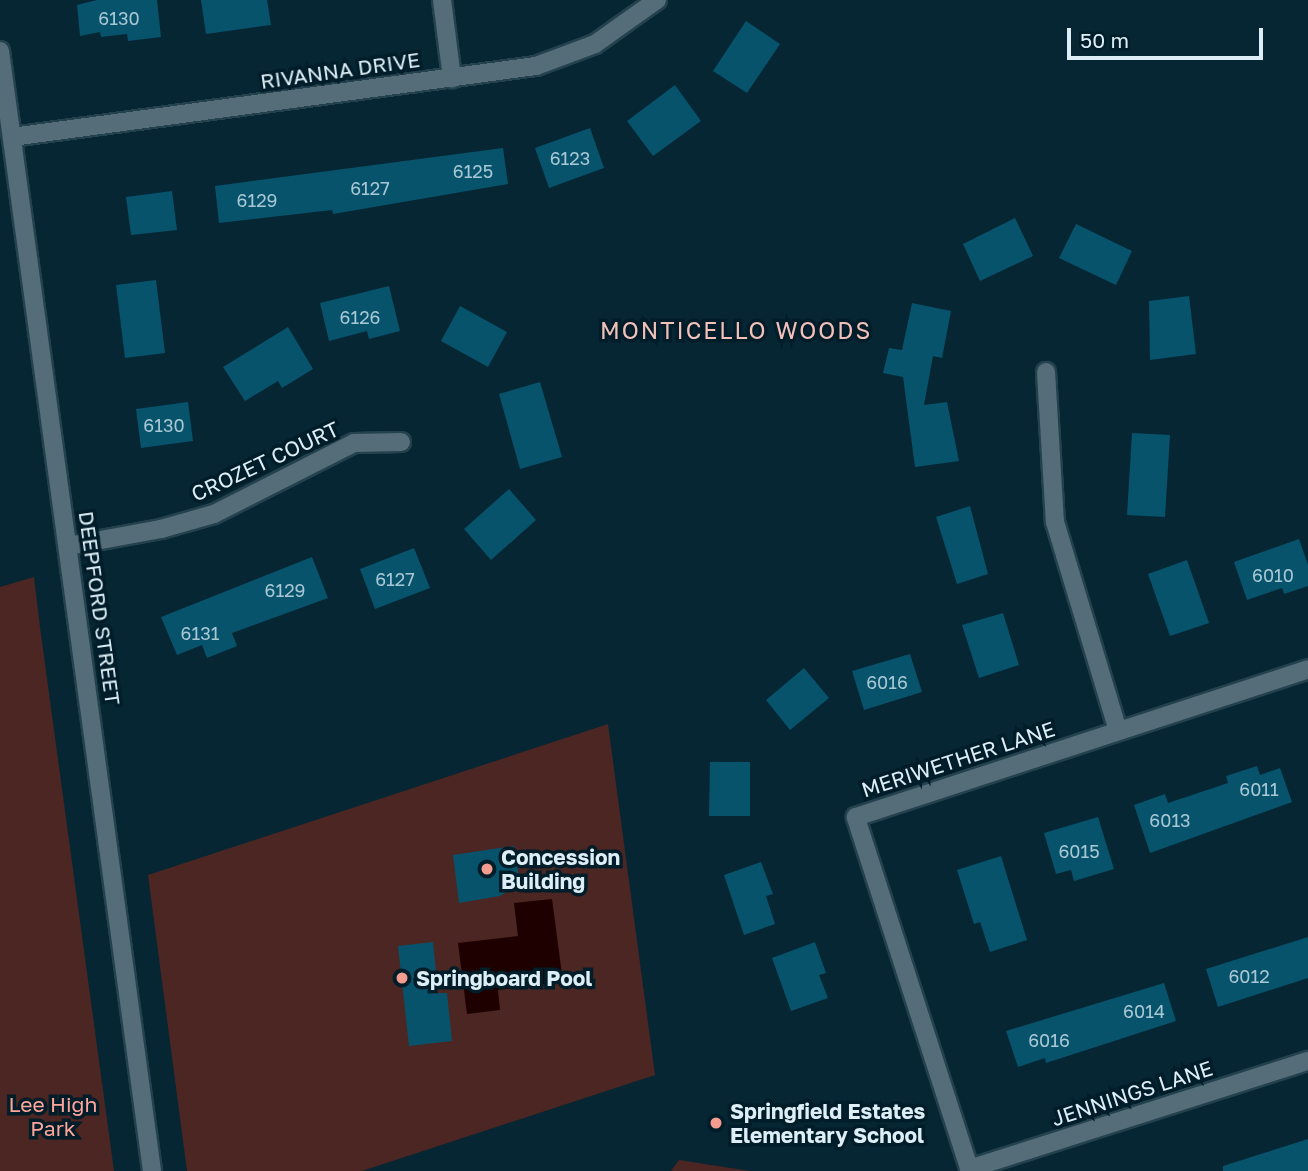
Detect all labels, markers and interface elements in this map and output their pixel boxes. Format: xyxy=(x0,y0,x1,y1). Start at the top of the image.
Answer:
house number: 6130 xyxy=(98,7,140,29)
scale bar xyxy=(1070,14,1266,58)
text: 50 m xyxy=(1080,27,1129,53)
street label: RIVANNA DRIVE xyxy=(259,46,421,94)
house number: 6123 xyxy=(550,147,590,169)
house number: 6125 xyxy=(453,160,493,182)
house number: 6127 xyxy=(350,177,390,199)
house number: 6129 xyxy=(237,189,277,211)
house number: 6126 xyxy=(340,306,380,328)
district label: MONTICELLO WOODS xyxy=(602,316,870,344)
house number: 6130 xyxy=(143,414,185,436)
street label: CROZET COURT xyxy=(187,416,343,506)
street label: DEEPFORD STREET xyxy=(74,509,126,707)
house number: 6010 xyxy=(1252,564,1294,586)
house number: 6127 xyxy=(375,568,415,590)
house number: 6129 xyxy=(265,579,305,601)
house number: 6131 xyxy=(181,622,219,644)
house number: 6016 xyxy=(866,671,908,693)
street label: MERIWETHER LANE xyxy=(858,716,1058,802)
house number: 6011 xyxy=(1239,778,1279,800)
house number: 6013 xyxy=(1149,809,1191,831)
house number: 6015 xyxy=(1058,840,1100,862)
place label: Concession Building xyxy=(501,844,620,894)
marker: Concession Building xyxy=(479,861,495,877)
place label: Springboard Pool xyxy=(416,965,592,991)
house number: 6012 xyxy=(1228,965,1270,987)
marker: Springboard Pool xyxy=(394,970,410,986)
house number: 6014 xyxy=(1123,1000,1165,1022)
house number: 6016 xyxy=(1028,1029,1070,1051)
street label: JENNINGS LANE xyxy=(1048,1055,1216,1131)
park label: Lee High Park xyxy=(9,1091,97,1141)
place label: Springfield Estates Elementary School xyxy=(730,1098,925,1148)
marker: Springfield Estates Elementary School xyxy=(708,1115,724,1131)

